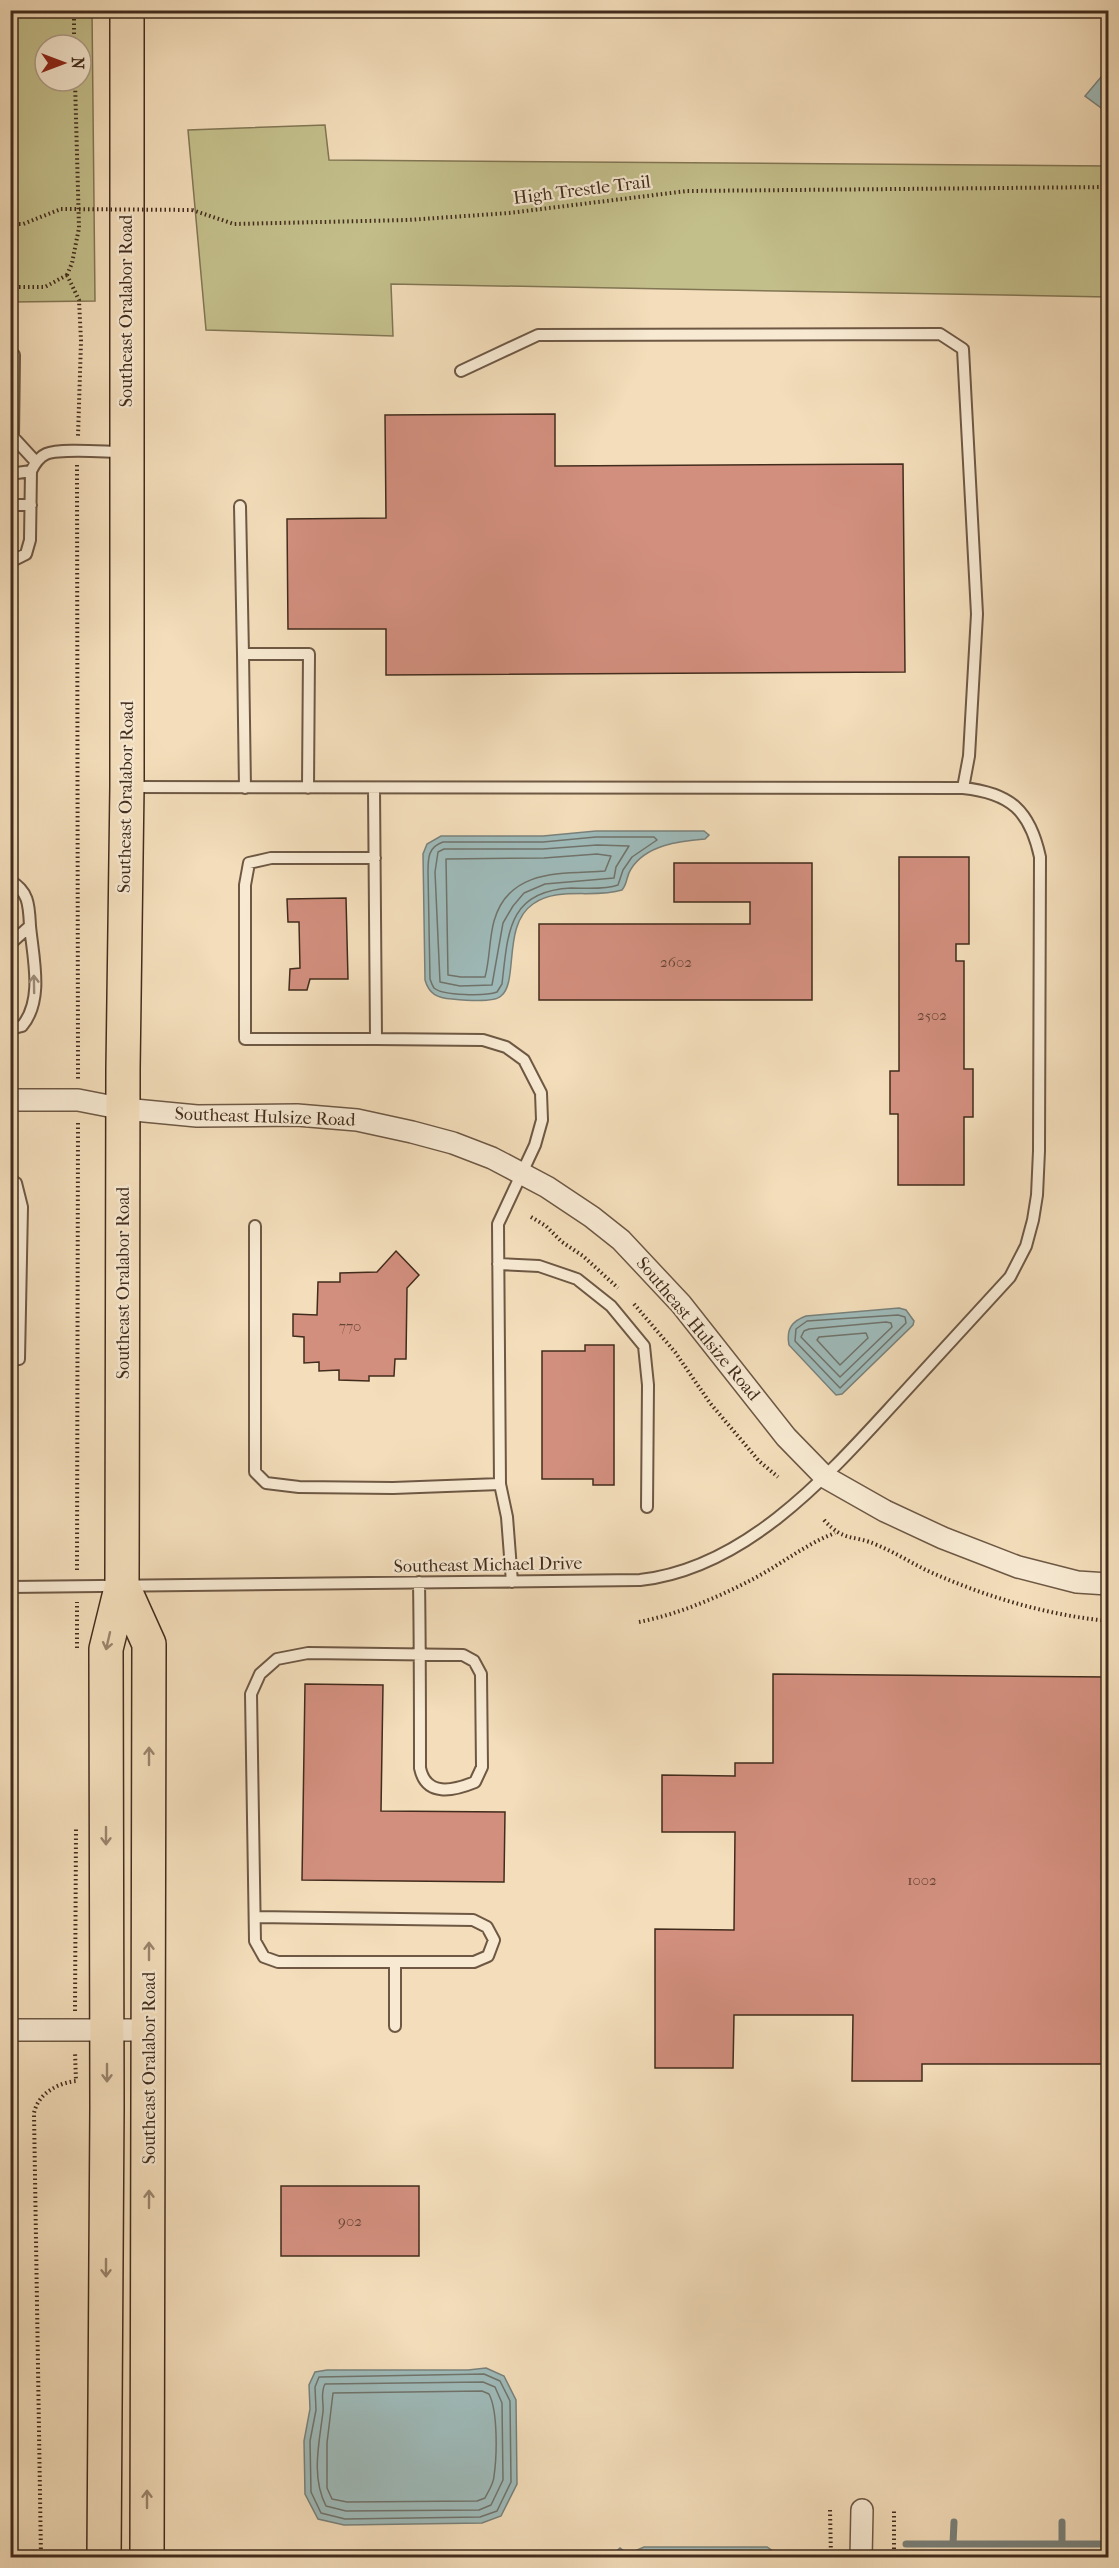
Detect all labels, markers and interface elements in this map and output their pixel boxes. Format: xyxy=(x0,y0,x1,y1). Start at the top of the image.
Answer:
north arrow xyxy=(33,33,93,93)
text: N xyxy=(68,57,87,70)
street label: High Trestle Trail xyxy=(512,171,652,209)
street label: Southeast Oralabor Road xyxy=(116,215,137,407)
street label: Southeast Oralabor Road xyxy=(114,700,138,893)
house number: 2602 xyxy=(660,953,692,971)
one-way arrow xyxy=(28,974,40,994)
house number: 2502 xyxy=(917,1006,947,1024)
street label: Southeast Hulsize Road xyxy=(174,1103,356,1131)
street label: Southeast Oralabor Road xyxy=(113,1187,134,1379)
street label: Southeast Hulsize Road xyxy=(632,1253,764,1405)
house number: 770 xyxy=(339,1317,361,1335)
street label: Southeast Michael Drive xyxy=(394,1553,583,1577)
one-way arrow xyxy=(102,1631,113,1650)
one-way arrow xyxy=(143,1746,155,1766)
one-way arrow xyxy=(100,1825,112,1845)
house number: 1002 xyxy=(907,1871,937,1889)
one-way arrow xyxy=(143,1941,155,1961)
street label: Southeast Oralabor Road xyxy=(139,1972,160,2164)
one-way arrow xyxy=(101,2062,113,2082)
one-way arrow xyxy=(143,2190,155,2210)
house number: 902 xyxy=(338,2212,362,2230)
one-way arrow xyxy=(100,2257,112,2277)
one-way arrow xyxy=(141,2490,153,2510)

